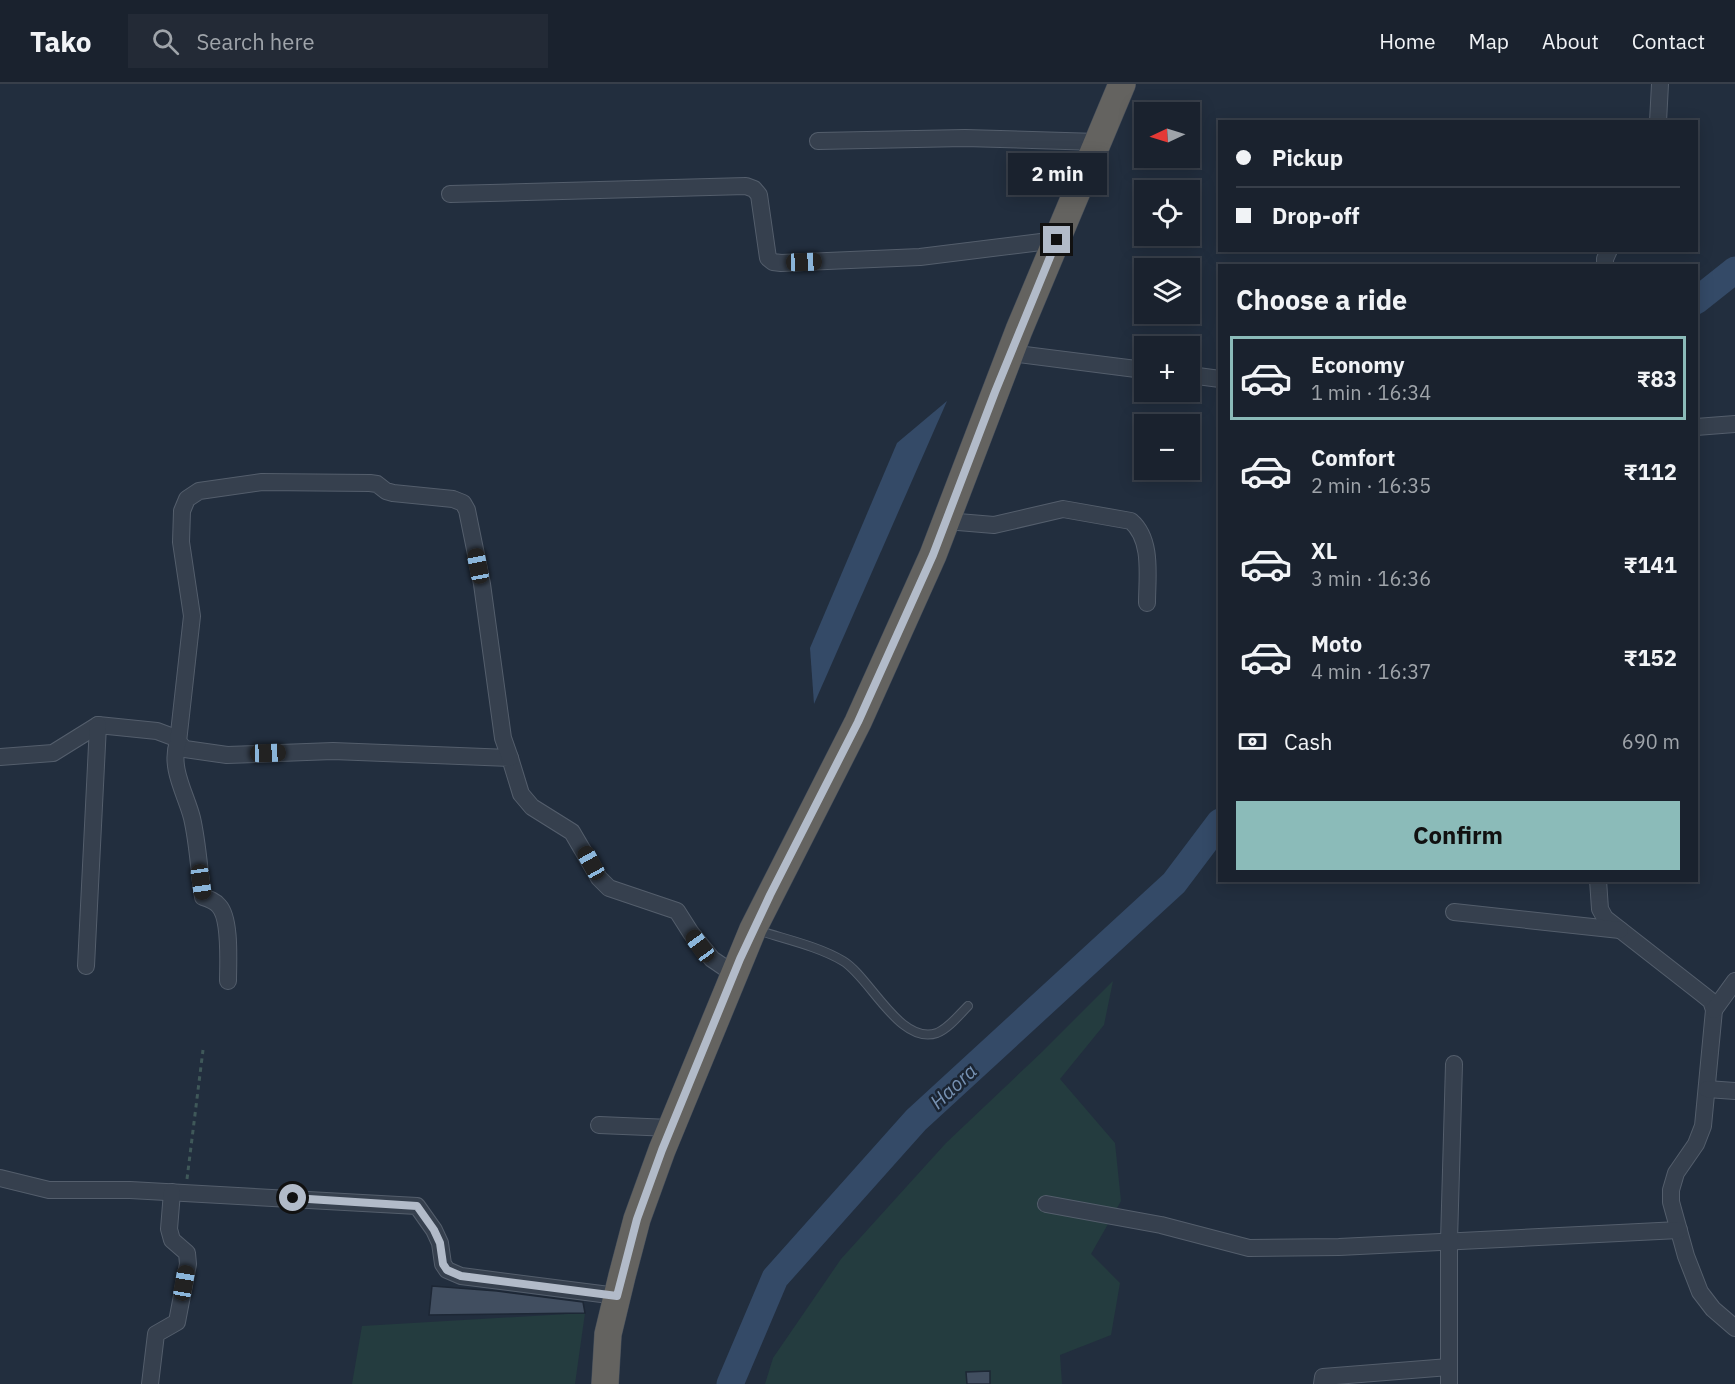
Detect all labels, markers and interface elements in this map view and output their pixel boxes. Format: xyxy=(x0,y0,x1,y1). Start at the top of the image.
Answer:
search box xyxy=(128,14,548,68)
text: Tako xyxy=(30,23,92,60)
icon: search xyxy=(149,25,182,58)
text: Search here xyxy=(197,27,314,56)
text: Home xyxy=(1379,27,1436,55)
text: Map xyxy=(1469,27,1509,55)
text: About xyxy=(1542,27,1599,55)
text: Contact xyxy=(1632,27,1705,55)
north arrow xyxy=(1134,102,1200,168)
map controls xyxy=(1134,102,1200,480)
text: Pickup xyxy=(1272,143,1343,172)
callout: 2 min xyxy=(1008,153,1106,195)
text: 2 min xyxy=(1031,160,1084,187)
button: locate xyxy=(1134,180,1200,246)
text: Drop-off xyxy=(1272,201,1359,230)
route end xyxy=(1043,226,1070,253)
car xyxy=(786,252,822,272)
button: layers xyxy=(1134,258,1200,324)
text: Choose a ride xyxy=(1236,282,1407,317)
button: + xyxy=(1134,336,1200,402)
text: Economy xyxy=(1311,350,1405,379)
icon: car xyxy=(1239,351,1293,405)
text: ₹83 xyxy=(1637,364,1677,393)
text: 1 min · 16:34 xyxy=(1311,379,1431,406)
button: − xyxy=(1134,414,1200,480)
text: Comfort xyxy=(1311,443,1395,472)
icon: car xyxy=(1239,444,1293,498)
text: ₹112 xyxy=(1624,457,1677,486)
text: 2 min · 16:35 xyxy=(1311,472,1431,499)
text: XL xyxy=(1311,536,1337,565)
icon: car xyxy=(1239,537,1293,591)
car xyxy=(466,547,490,585)
text: ₹141 xyxy=(1624,550,1677,579)
text: 3 min · 16:36 xyxy=(1311,565,1431,592)
text: Moto xyxy=(1311,629,1362,658)
icon: car xyxy=(1239,630,1293,684)
text: ₹152 xyxy=(1624,643,1677,672)
text: 4 min · 16:37 xyxy=(1311,658,1431,685)
icon: cash xyxy=(1236,725,1269,758)
text: Cash xyxy=(1284,727,1333,756)
text: 690 m xyxy=(1622,728,1680,755)
car xyxy=(250,743,286,763)
button: Confirm xyxy=(1236,801,1680,870)
car xyxy=(574,843,608,883)
car xyxy=(190,863,212,901)
car xyxy=(682,926,718,966)
water label: Haora xyxy=(924,1057,982,1115)
route start xyxy=(279,1184,306,1211)
car xyxy=(172,1264,196,1302)

